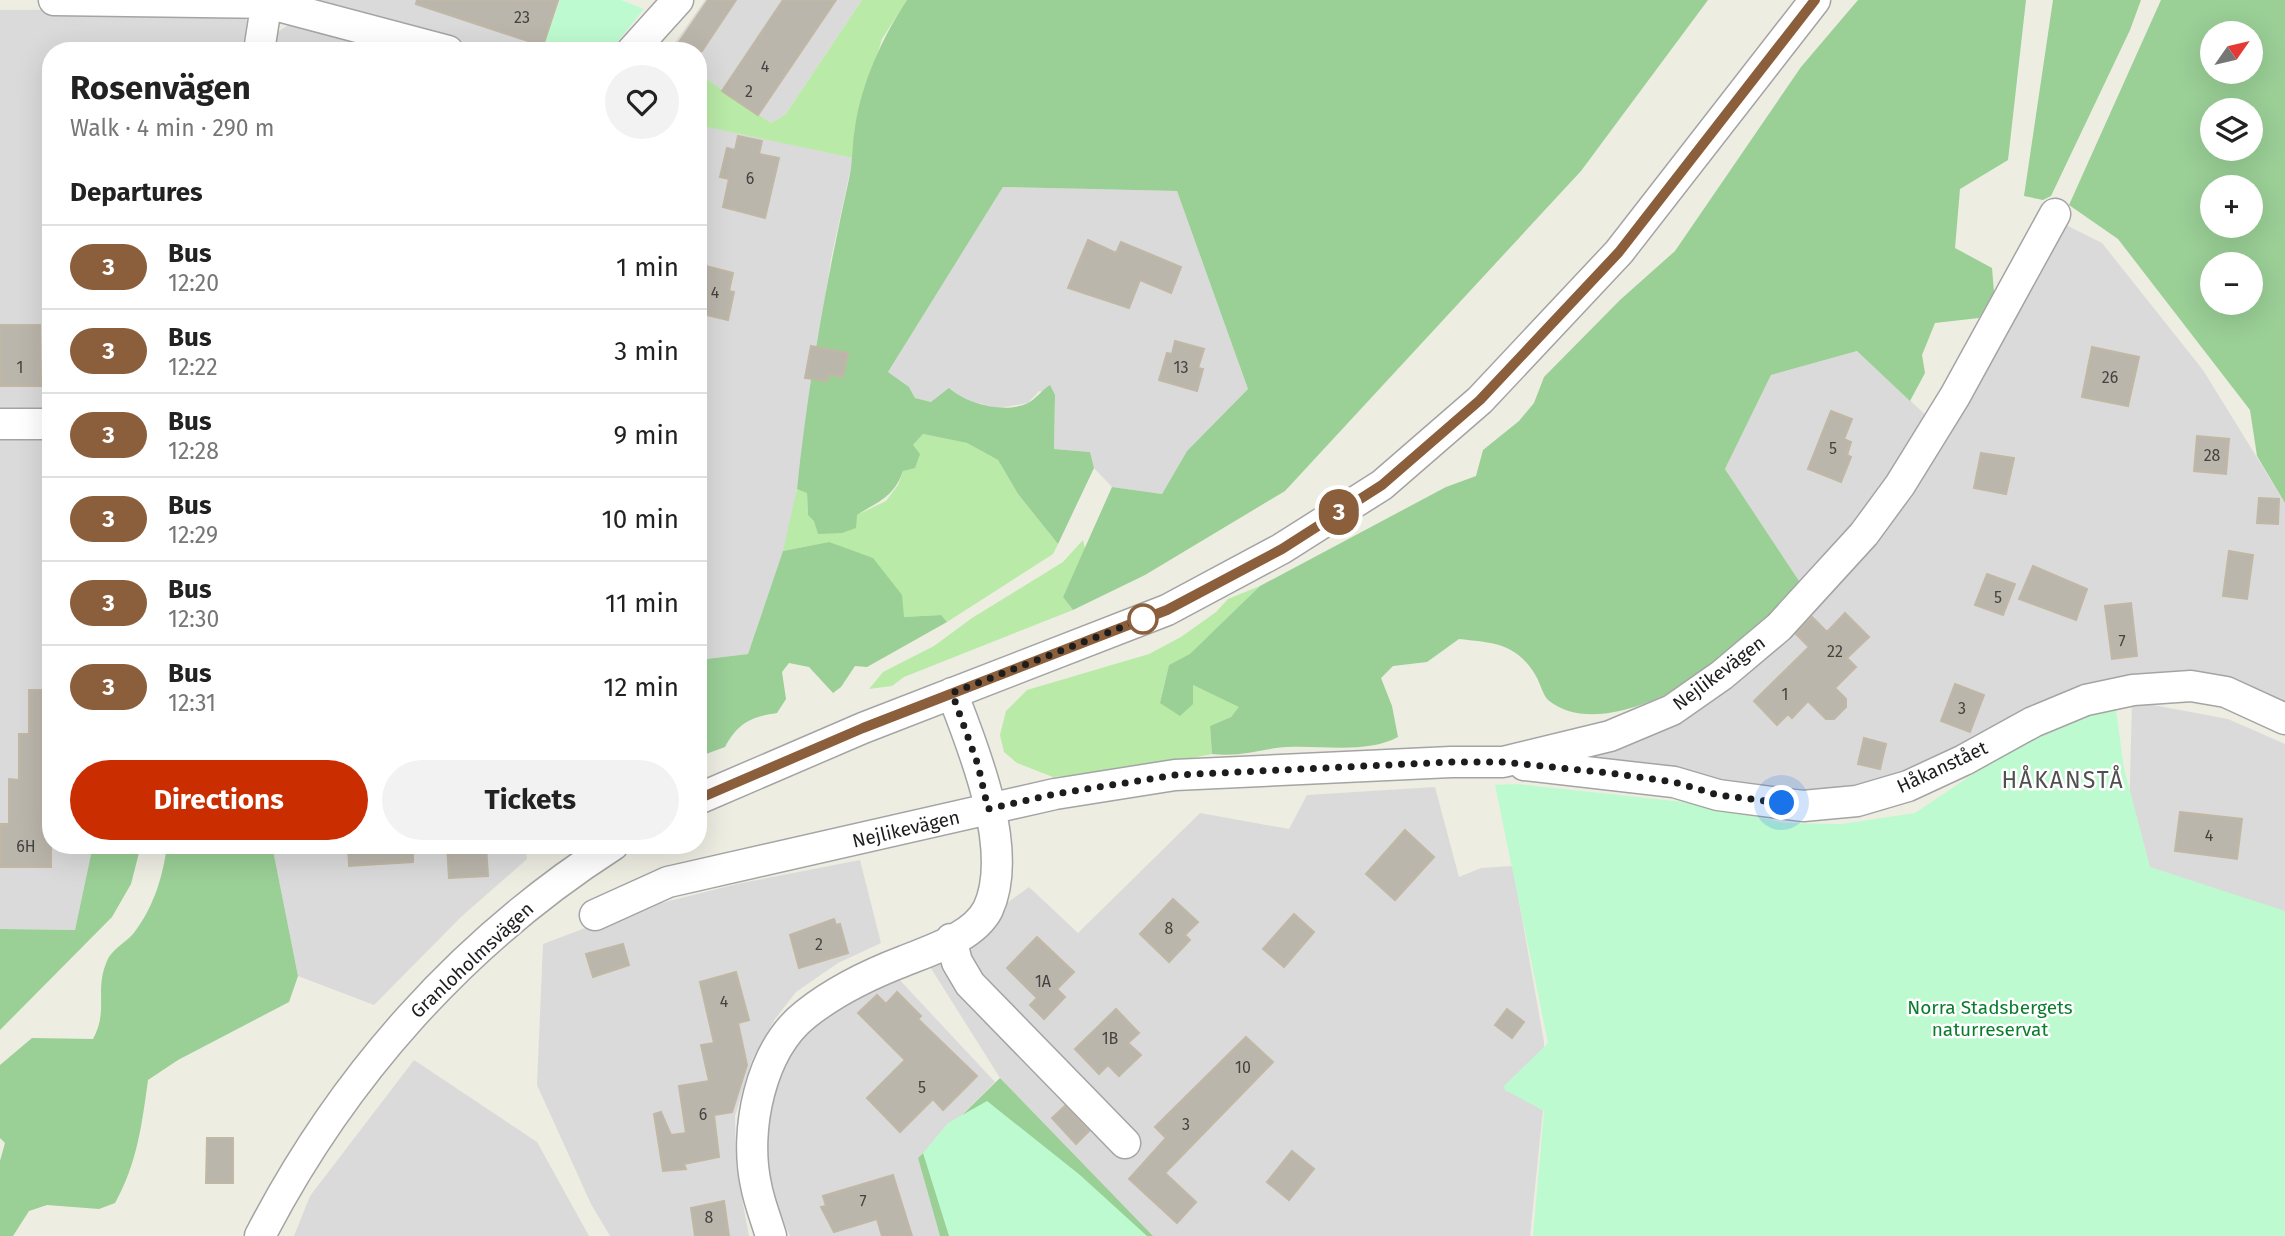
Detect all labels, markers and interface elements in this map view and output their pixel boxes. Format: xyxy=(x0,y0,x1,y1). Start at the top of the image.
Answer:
house number: 23 xyxy=(514,8,530,27)
north arrow xyxy=(2200,21,2263,84)
map controls xyxy=(2200,21,2263,315)
house number: 4 xyxy=(761,57,770,76)
button: heart xyxy=(605,65,679,139)
text: Rosenvägen xyxy=(70,68,251,108)
house number: 2 xyxy=(745,82,753,101)
button: layers xyxy=(2200,98,2263,161)
text: Walk · 4 min · 290 m xyxy=(70,114,274,142)
house number: 6 xyxy=(746,169,754,188)
button: + xyxy=(2200,175,2263,238)
text: Departures xyxy=(70,177,203,208)
text: Bus xyxy=(168,238,211,269)
text: 1 min xyxy=(616,252,679,283)
button: − xyxy=(2200,252,2263,315)
text: 3 xyxy=(102,253,115,281)
text: 12:20 xyxy=(168,269,219,297)
house number: 4 xyxy=(711,283,720,302)
text: Bus xyxy=(168,322,211,353)
text: 3 min xyxy=(614,336,679,367)
text: 3 xyxy=(102,337,115,365)
text: 12:22 xyxy=(168,353,218,381)
house number: 1 xyxy=(17,358,23,377)
house number: 13 xyxy=(1174,358,1188,377)
house number: 26 xyxy=(2102,368,2118,387)
text: Bus xyxy=(168,406,211,437)
text: 9 min xyxy=(614,420,679,451)
text: 3 xyxy=(102,421,115,449)
text: 12:28 xyxy=(168,437,219,465)
house number: 5 xyxy=(1829,439,1837,458)
house number: 28 xyxy=(2204,446,2221,465)
line badge: 3 xyxy=(1316,489,1362,535)
text: Bus xyxy=(168,490,211,521)
text: 3 xyxy=(1333,498,1345,526)
text: 10 min xyxy=(601,504,679,535)
text: 3 xyxy=(102,505,115,533)
text: 12:29 xyxy=(168,521,218,549)
text: Bus xyxy=(168,574,211,605)
text: 11 min xyxy=(605,588,679,619)
house number: 5 xyxy=(1994,588,2002,607)
text: 3 xyxy=(102,589,115,617)
unlabelled marker xyxy=(1128,604,1158,634)
text: 12:30 xyxy=(168,605,219,633)
street label: Nejlikevägen xyxy=(1668,631,1770,715)
house number: 7 xyxy=(2118,632,2126,651)
house number: 22 xyxy=(1827,642,1843,661)
text: Bus xyxy=(168,658,211,689)
text: 12 min xyxy=(603,672,679,703)
text: 3 xyxy=(102,673,115,701)
house number: 1 xyxy=(1782,685,1788,704)
text: 12:31 xyxy=(168,689,216,717)
house number: 3 xyxy=(1958,699,1966,718)
street label: Håkanstået xyxy=(1893,736,1991,798)
button: Directions xyxy=(70,760,368,840)
button: Tickets xyxy=(382,760,679,840)
district label: HÅKANSTÅ xyxy=(2001,764,2125,794)
your location xyxy=(1764,785,1799,820)
street label: Nejlikevägen xyxy=(850,805,962,853)
house number: 4 xyxy=(2205,826,2214,845)
house number: 6H xyxy=(16,837,36,856)
street label: Granloholmsvägen xyxy=(406,897,538,1023)
house number: 8 xyxy=(1165,919,1174,938)
house number: 2 xyxy=(815,935,823,954)
house number: 1A xyxy=(1035,972,1052,991)
house number: 4 xyxy=(720,992,729,1011)
park label: Norra Stadsbergets naturreservat xyxy=(1907,996,2073,1041)
house number: 1B xyxy=(1102,1029,1119,1048)
house number: 10 xyxy=(1235,1058,1251,1077)
house number: 5 xyxy=(918,1078,926,1097)
house number: 6 xyxy=(699,1105,707,1124)
house number: 3 xyxy=(1182,1115,1190,1134)
house number: 7 xyxy=(859,1192,867,1211)
house number: 8 xyxy=(705,1208,714,1227)

